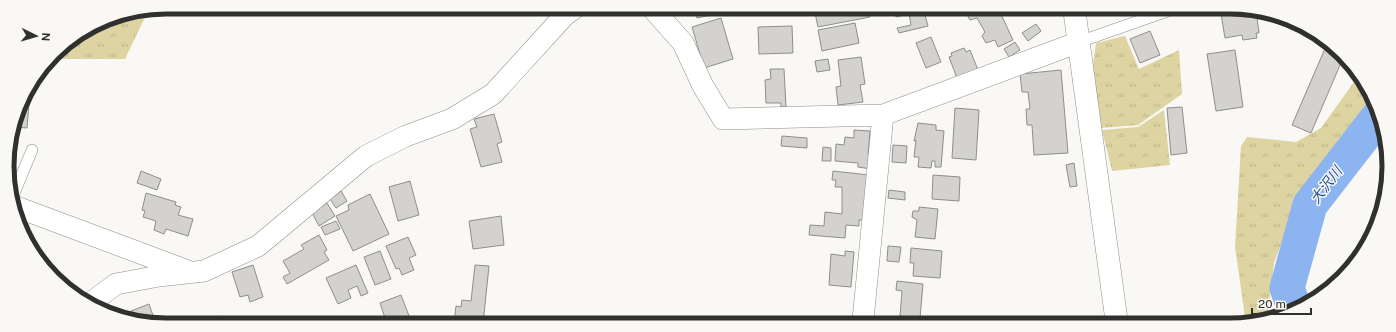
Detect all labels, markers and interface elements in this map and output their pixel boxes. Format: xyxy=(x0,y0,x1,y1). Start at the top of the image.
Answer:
north arrow xyxy=(16,16,56,56)
text: N xyxy=(40,32,52,42)
water label: 大沢川 xyxy=(1307,162,1346,207)
scale bar xyxy=(1252,290,1311,316)
text: 20 m xyxy=(1258,297,1286,311)

